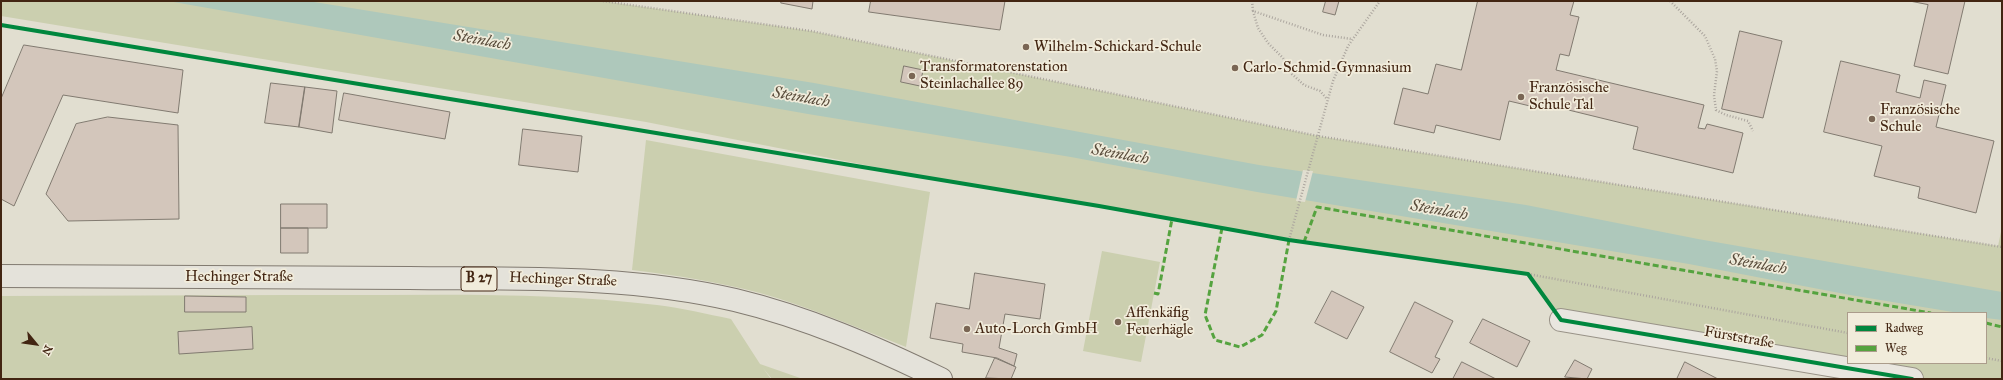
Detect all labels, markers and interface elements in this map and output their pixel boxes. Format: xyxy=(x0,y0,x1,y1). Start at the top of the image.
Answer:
water label: Steinlach xyxy=(452,26,512,56)
place label: Wilhelm-Schickard-Schule xyxy=(1034,38,1201,56)
marker: Wilhelm-Schickard-Schule xyxy=(1021,42,1031,52)
place label: Transformatorenstation Steinlachallee 89 xyxy=(920,58,1068,93)
place label: Carlo-Schmid-Gymnasium xyxy=(1243,59,1412,77)
marker: Carlo-Schmid-Gymnasium xyxy=(1230,63,1240,73)
marker: Transformatorenstation Steinlachallee 89 xyxy=(907,71,917,81)
place label: Französische Schule Tal xyxy=(1529,79,1609,114)
water label: Steinlach xyxy=(771,83,831,113)
marker: Französische Schule Tal xyxy=(1516,92,1526,102)
place label: Französische Schule xyxy=(1880,101,1960,136)
marker: Französische Schule xyxy=(1867,114,1877,124)
water label: Steinlach xyxy=(1090,140,1150,170)
water label: Steinlach xyxy=(1409,196,1469,226)
water label: Steinlach xyxy=(1728,250,1788,280)
road number: B 27 xyxy=(461,267,497,291)
street label: Hechinger Straße xyxy=(185,268,293,286)
street label: Hechinger Straße xyxy=(509,269,617,291)
place label: Affenkäfig Feuerhägle xyxy=(1126,304,1193,339)
legend xyxy=(1847,312,1987,364)
marker: Affenkäfig Feuerhägle xyxy=(1113,317,1123,327)
place label: Auto-Lorch GmbH xyxy=(975,320,1098,338)
text: Radweg xyxy=(1885,321,1923,335)
street label: Fürststraße xyxy=(1703,323,1775,353)
north arrow xyxy=(16,324,56,364)
marker: Auto-Lorch GmbH xyxy=(962,324,972,334)
text: Weg xyxy=(1885,341,1907,355)
text: N xyxy=(39,343,55,357)

